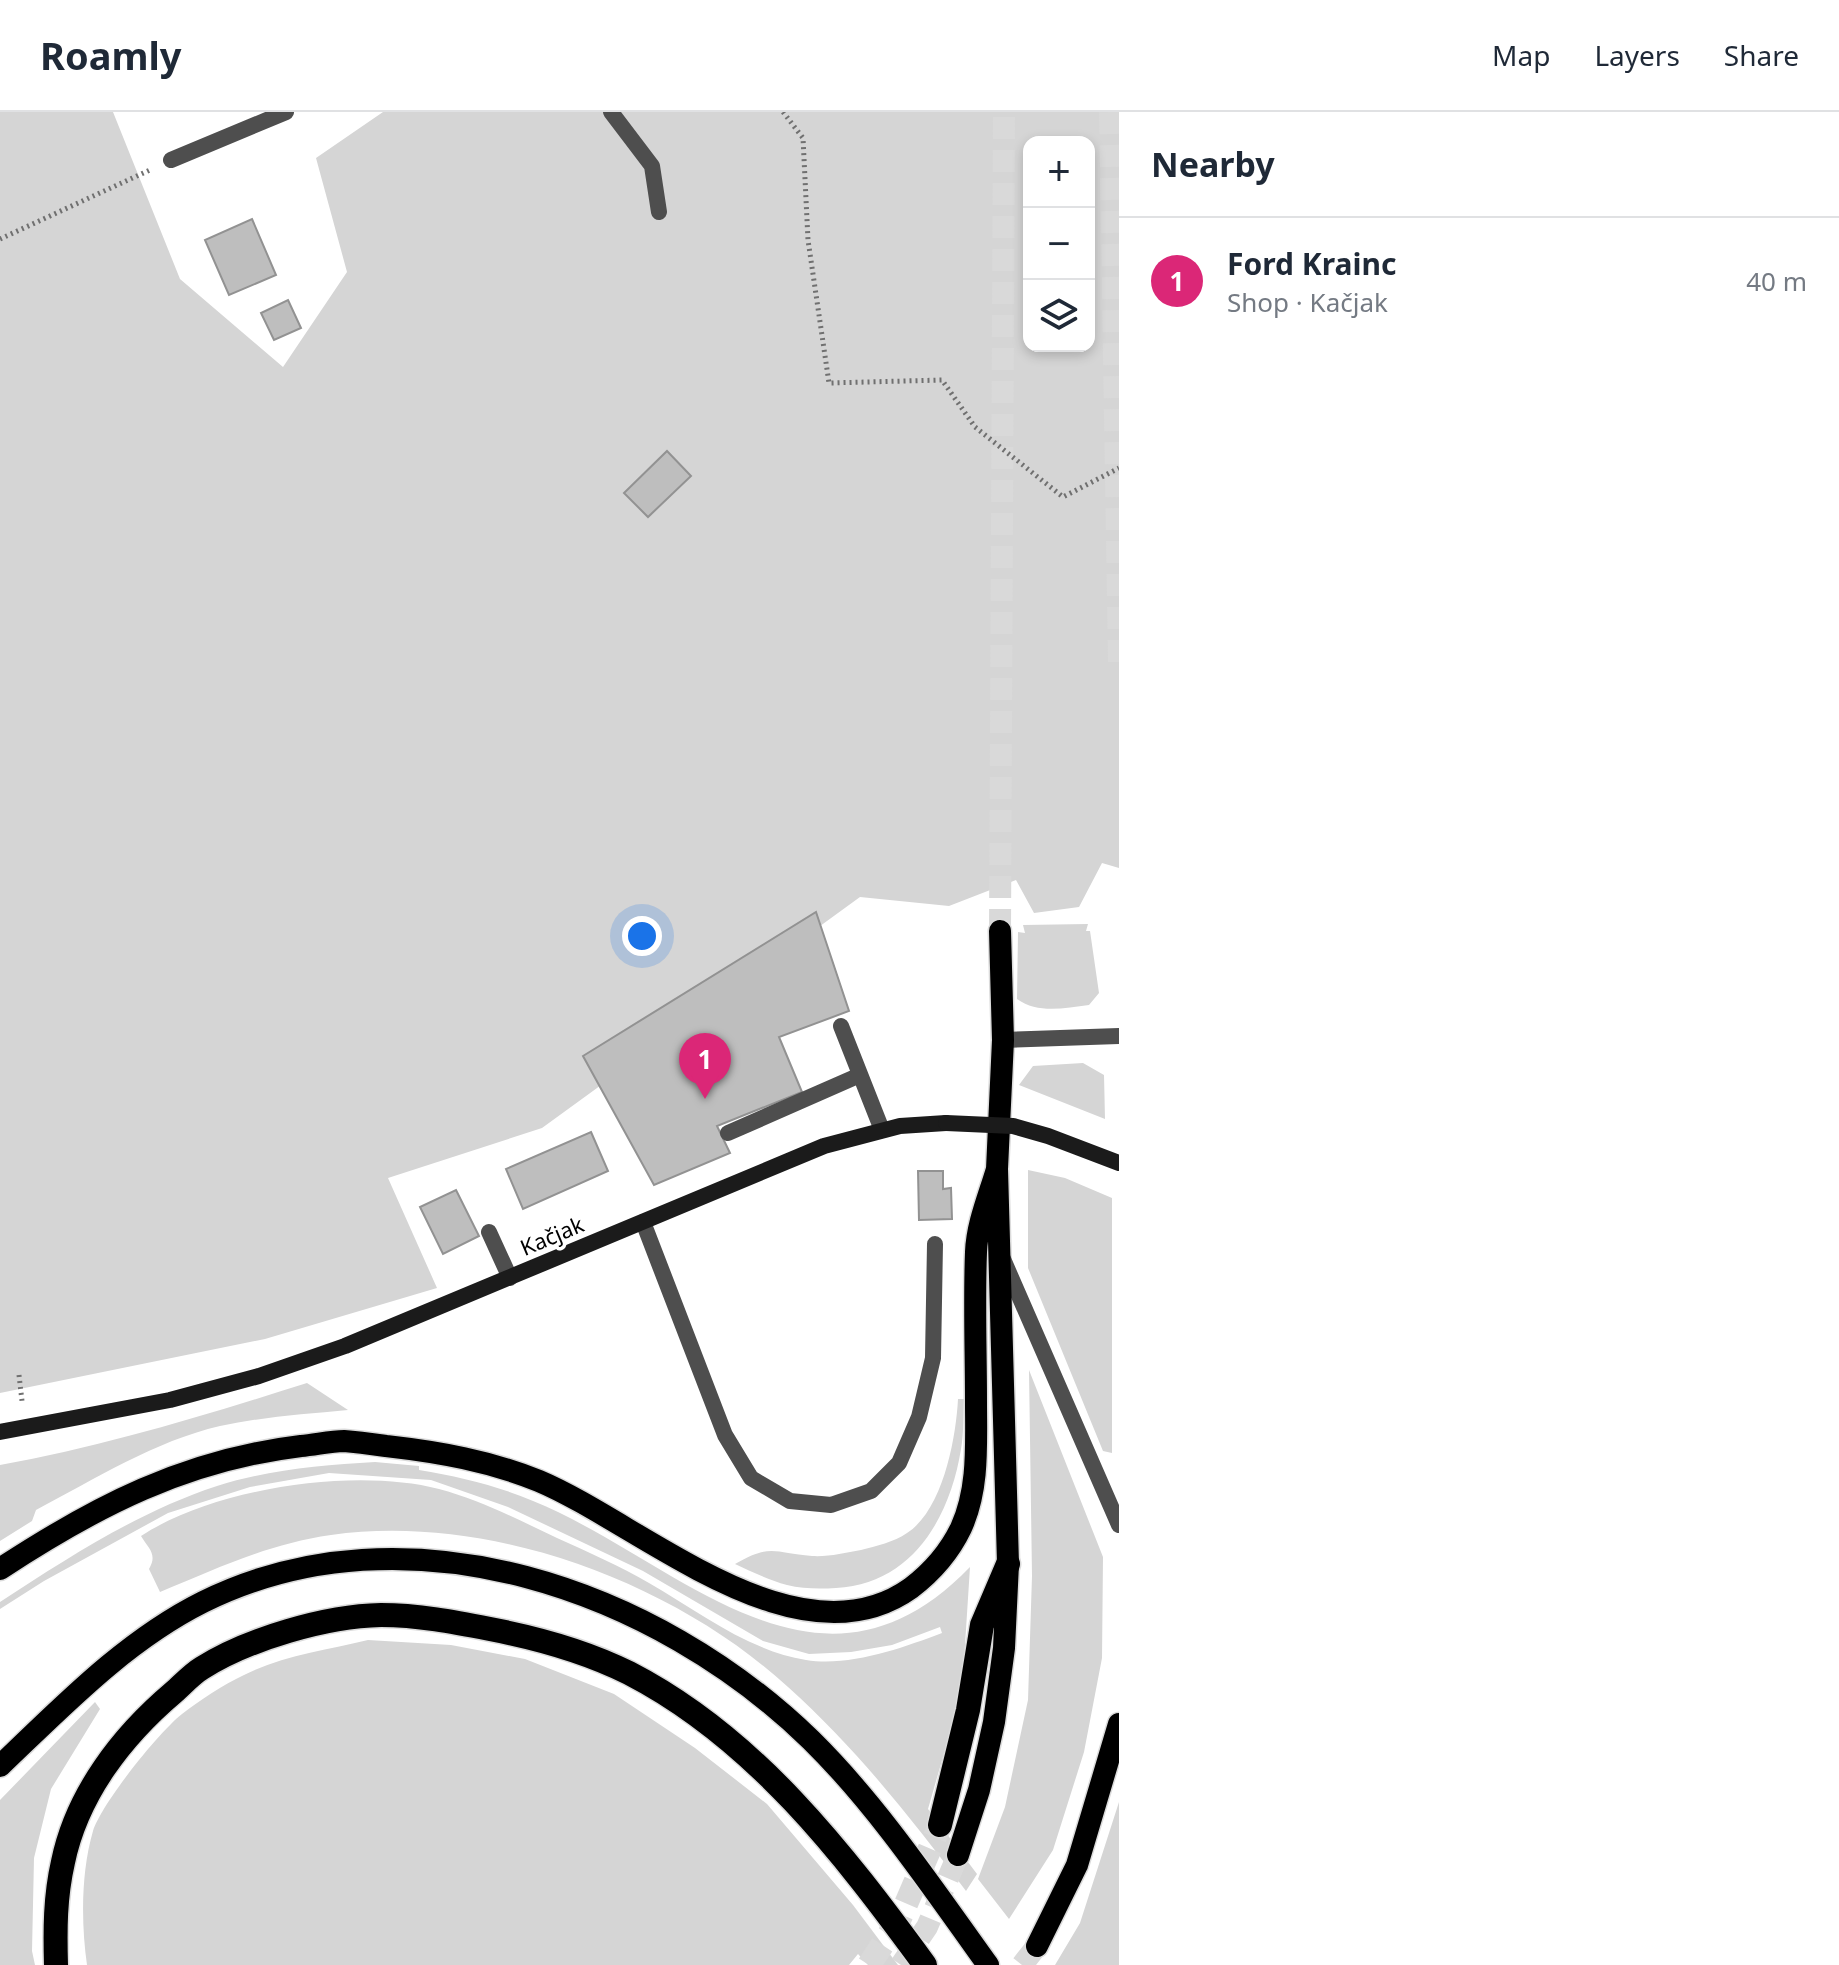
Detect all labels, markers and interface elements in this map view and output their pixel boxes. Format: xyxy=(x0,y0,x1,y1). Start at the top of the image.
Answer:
text: Roamly xyxy=(40,29,182,81)
text: Map xyxy=(1492,36,1550,74)
text: Layers xyxy=(1594,36,1680,74)
text: Share xyxy=(1724,36,1799,74)
map controls xyxy=(1023,136,1095,352)
button: + xyxy=(1023,136,1095,208)
text: Nearby xyxy=(1151,141,1275,187)
button: − xyxy=(1023,208,1095,280)
text: Ford Krainc xyxy=(1227,243,1396,284)
text: 1 xyxy=(1170,263,1184,299)
text: 40 m xyxy=(1746,263,1807,299)
button: layers xyxy=(1023,280,1095,352)
text: Shop · Kačjak xyxy=(1227,284,1388,320)
your location xyxy=(622,916,662,956)
pin: 1 xyxy=(679,1033,731,1099)
street label: Kačjak xyxy=(515,1208,588,1262)

